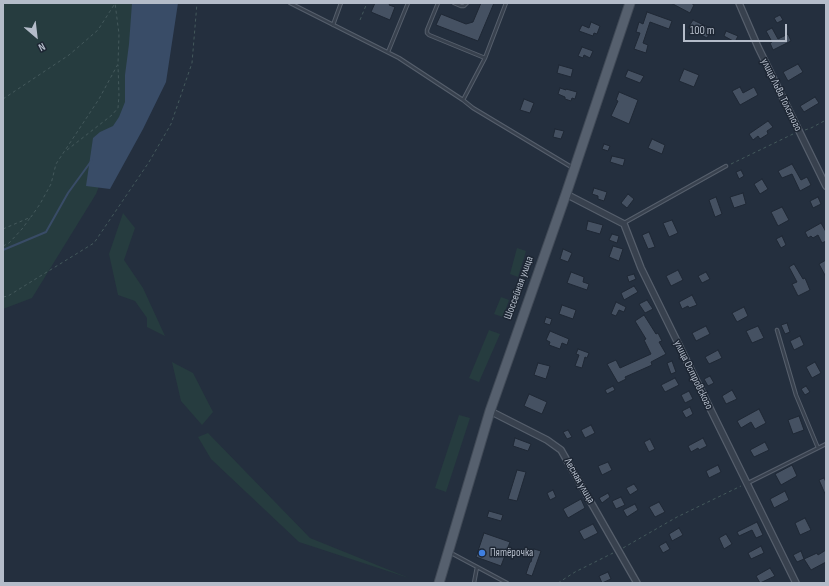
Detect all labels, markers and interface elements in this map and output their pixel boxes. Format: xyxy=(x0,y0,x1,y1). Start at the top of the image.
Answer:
north arrow xyxy=(16,16,56,56)
scale bar xyxy=(685,16,789,42)
text: 100 m xyxy=(690,23,715,38)
text: N xyxy=(36,40,48,54)
street label: улица Льва Толстого xyxy=(758,56,804,134)
street label: Шоссейная улица xyxy=(501,255,537,321)
street label: улица Островского xyxy=(671,338,715,412)
street label: Лесная улица xyxy=(561,456,597,506)
place label: Пятёрочка xyxy=(490,546,533,560)
marker: Пятёрочка xyxy=(477,548,487,558)

